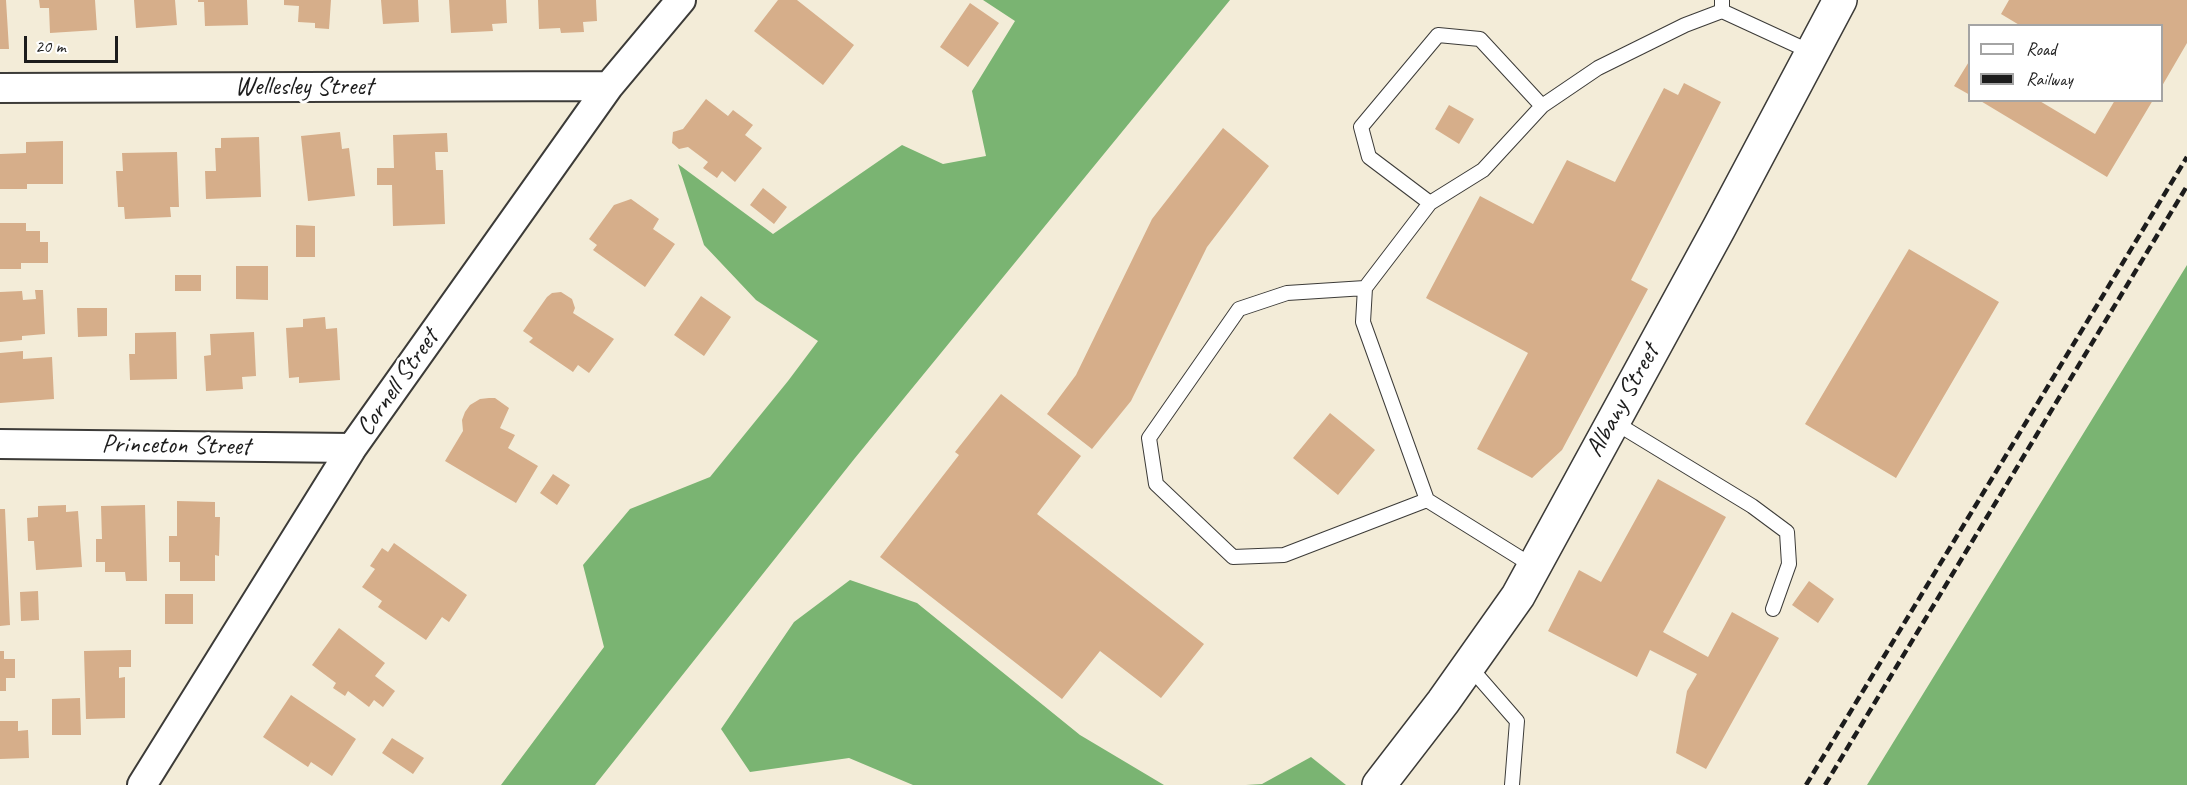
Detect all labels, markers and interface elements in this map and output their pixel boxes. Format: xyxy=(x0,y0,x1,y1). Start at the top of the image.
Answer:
scale bar xyxy=(27,24,122,62)
legend xyxy=(1968,24,2163,102)
text: 20 m xyxy=(35,35,66,57)
text: Road xyxy=(2026,38,2056,60)
text: Railway xyxy=(2026,68,2073,90)
street label: Wellesley Street xyxy=(235,71,373,103)
street label: Cornell Street xyxy=(350,324,446,442)
street label: Albany Street xyxy=(1579,339,1667,463)
street label: Princeton Street xyxy=(101,429,251,463)

